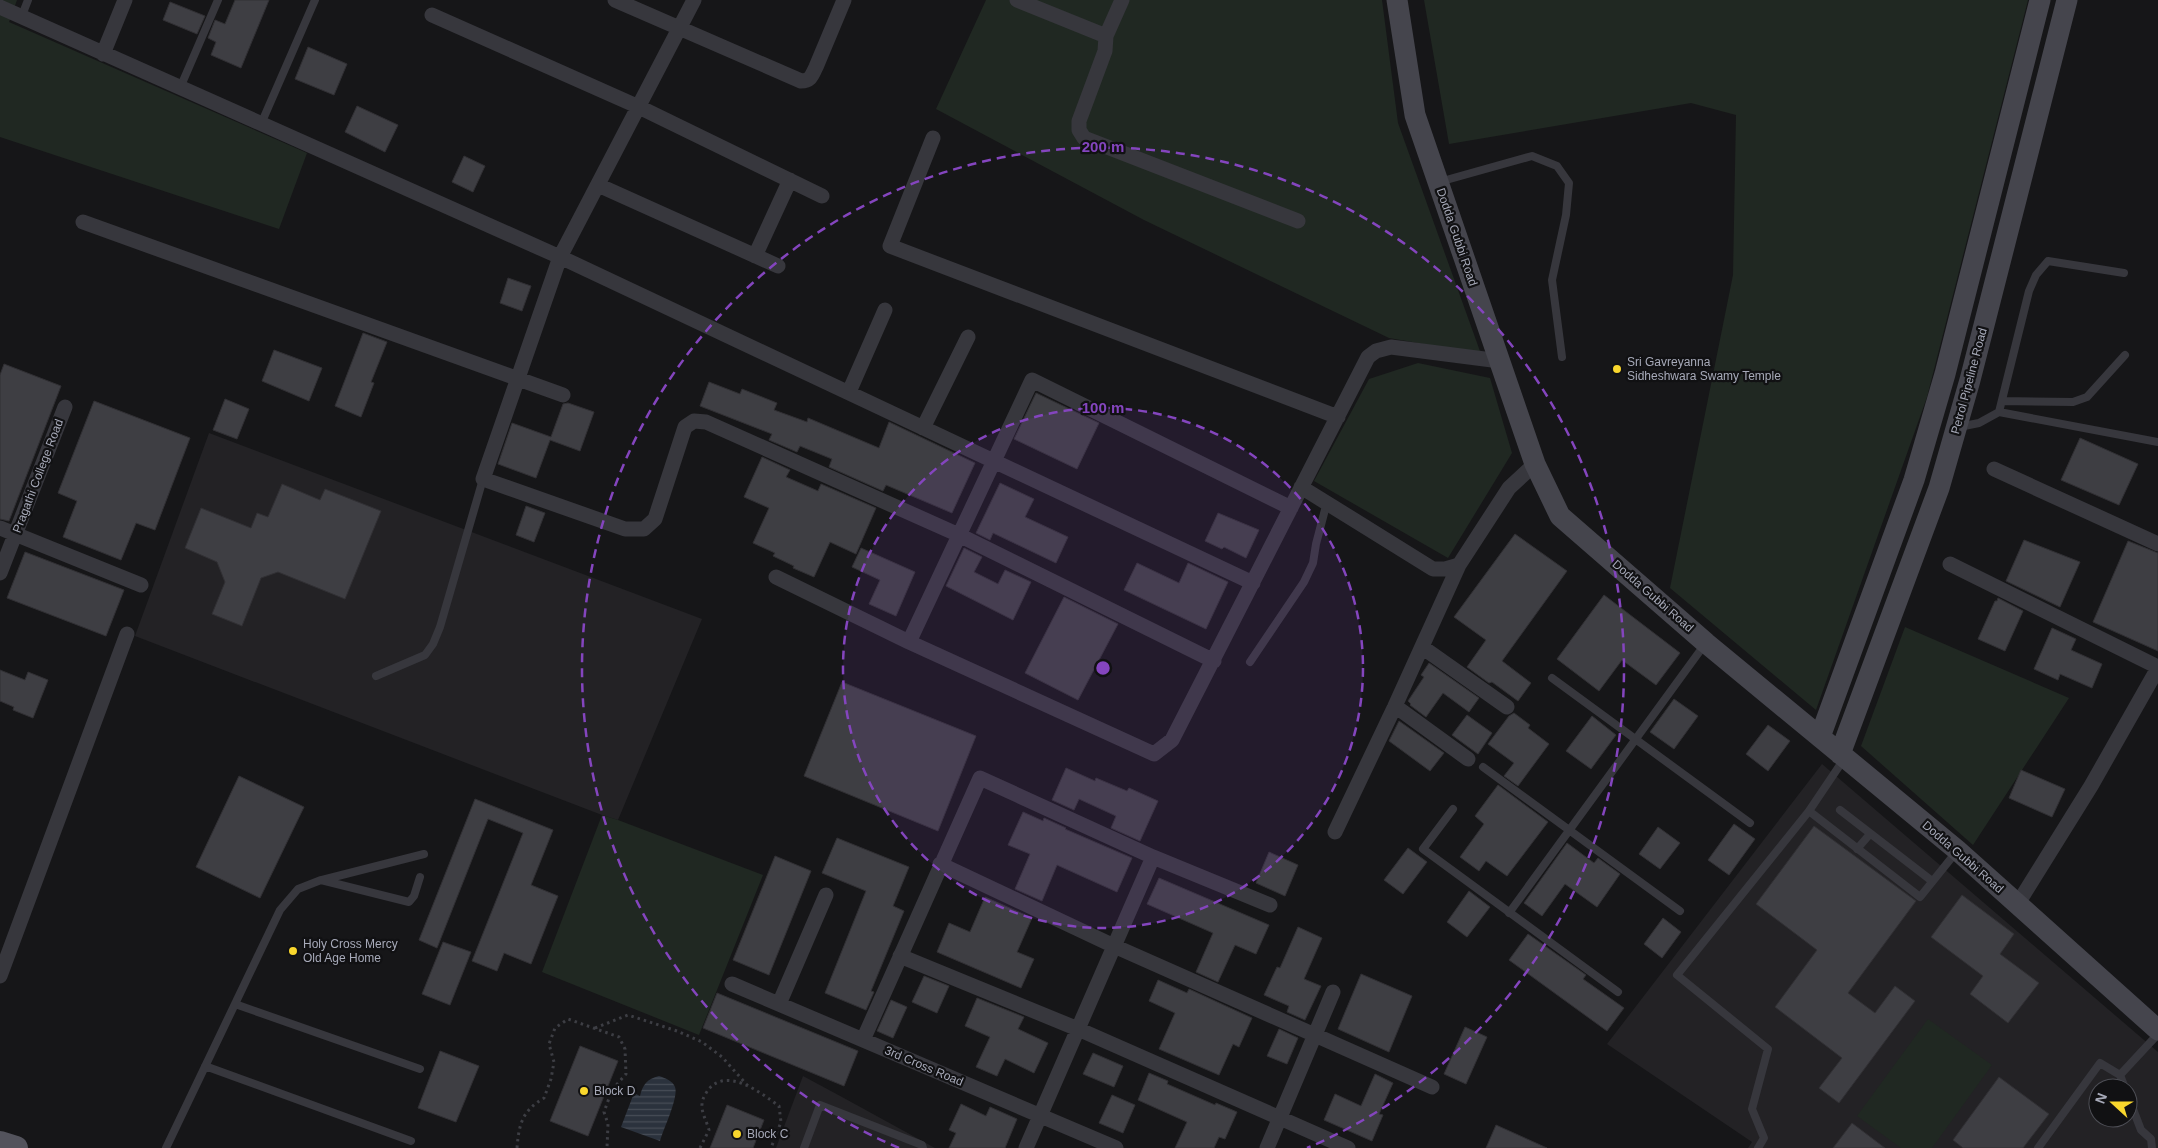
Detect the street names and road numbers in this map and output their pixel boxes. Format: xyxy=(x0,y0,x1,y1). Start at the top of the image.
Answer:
street label: Dodda Gubbi Road xyxy=(1434,186,1480,288)
street label: Petrol Pipeline Road xyxy=(1948,326,1990,436)
street label: Pragathi College Road xyxy=(10,417,66,535)
street label: Dodda Gubbi Road xyxy=(1610,557,1696,635)
street label: Dodda Gubbi Road xyxy=(1920,818,2006,896)
street label: 3rd Cross Road xyxy=(883,1043,965,1089)

